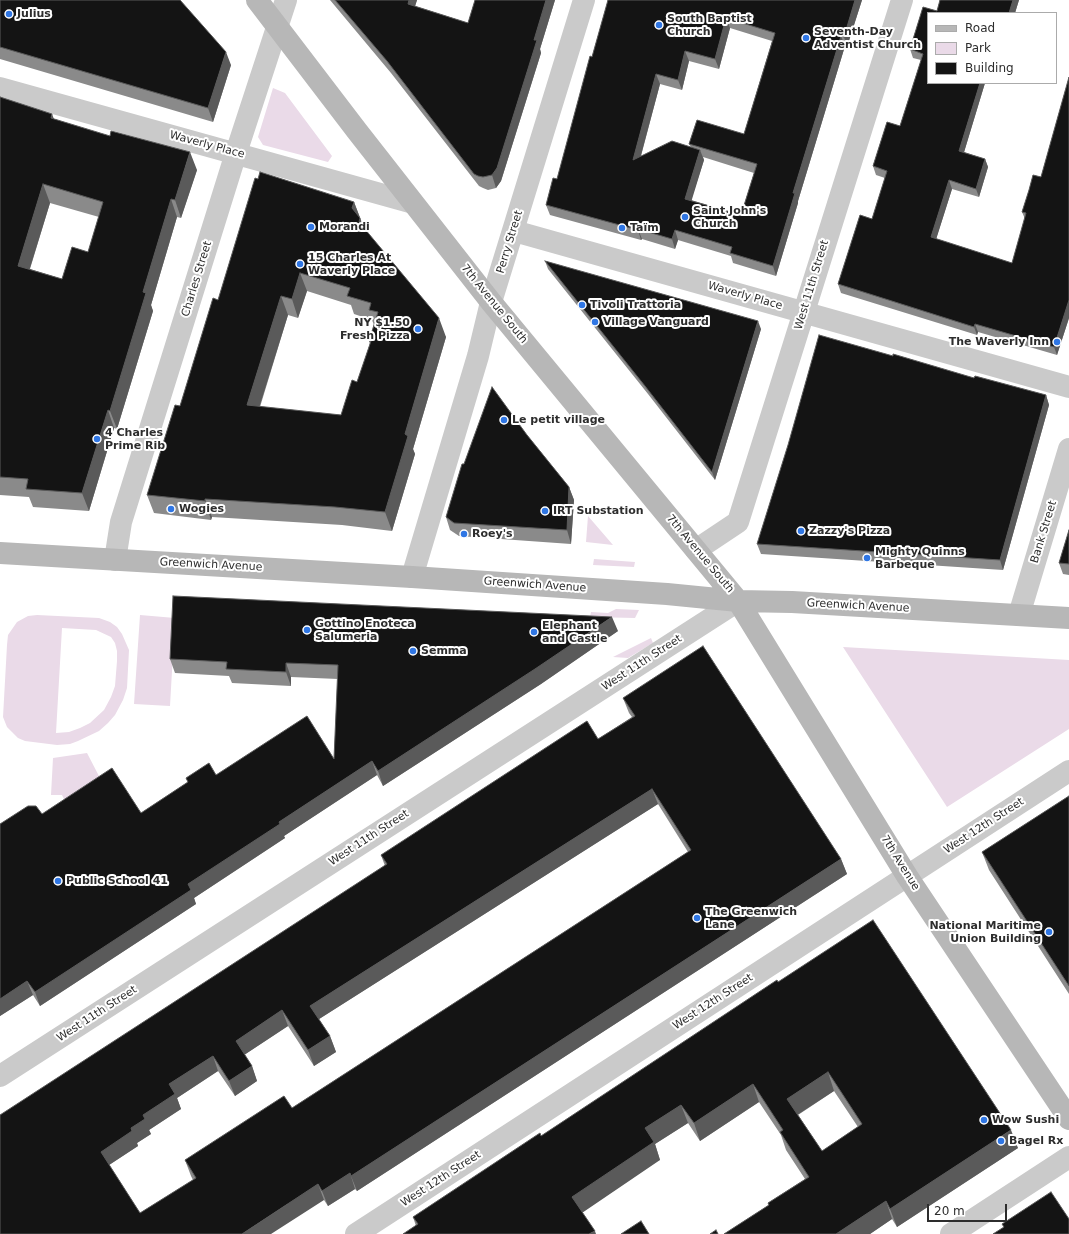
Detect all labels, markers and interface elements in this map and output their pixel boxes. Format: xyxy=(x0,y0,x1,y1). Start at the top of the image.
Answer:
place label: Julius xyxy=(17,7,51,21)
marker: Julius xyxy=(4,9,14,19)
place label: South Baptist Church xyxy=(667,12,752,38)
legend xyxy=(927,12,1057,84)
marker: South Baptist Church xyxy=(654,20,664,30)
text: Road xyxy=(965,21,995,35)
place label: Seventh-Day Adventist Church xyxy=(814,25,921,51)
marker: Seventh-Day Adventist Church xyxy=(801,33,811,43)
text: Park xyxy=(965,41,991,55)
text: Building xyxy=(965,61,1014,75)
street label: Waverly Place xyxy=(168,129,246,161)
place label: Saint John's Church xyxy=(693,204,766,230)
street label: Perry Street xyxy=(494,209,526,275)
marker: Saint John's Church xyxy=(680,212,690,222)
place label: Morandi xyxy=(319,220,370,234)
place label: Taïm xyxy=(630,221,659,235)
marker: Morandi xyxy=(306,222,316,232)
marker: Taïm xyxy=(617,223,627,233)
street label: West 11th Street xyxy=(792,239,832,331)
street label: Charles Street xyxy=(179,240,215,318)
place label: 15 Charles At Waverly Place xyxy=(308,251,395,277)
marker: 15 Charles At Waverly Place xyxy=(295,259,305,269)
street label: 7th Avenue South xyxy=(458,262,530,346)
street label: Waverly Place xyxy=(706,279,784,313)
place label: Tivoli Trattoria xyxy=(590,298,681,312)
marker: Tivoli Trattoria xyxy=(577,300,587,310)
place label: Village Vanguard xyxy=(603,315,709,329)
place label: NY $1.50 Fresh Pizza xyxy=(340,316,410,342)
marker: Village Vanguard xyxy=(590,317,600,327)
marker: NY $1.50 Fresh Pizza xyxy=(413,324,423,334)
place label: The Waverly Inn xyxy=(949,335,1049,349)
marker: The Waverly Inn xyxy=(1052,337,1062,347)
place label: Le petit village xyxy=(512,413,605,427)
marker: Le petit village xyxy=(499,415,509,425)
place label: 4 Charles Prime Rib xyxy=(105,426,165,452)
marker: 4 Charles Prime Rib xyxy=(92,434,102,444)
street label: Bank Street xyxy=(1028,499,1060,565)
place label: Wogies xyxy=(179,502,224,516)
marker: Wogies xyxy=(166,504,176,514)
place label: IRT Substation xyxy=(553,504,644,518)
marker: IRT Substation xyxy=(540,506,550,516)
street label: 7th Avenue South xyxy=(663,512,737,596)
place label: Zazzy's Pizza xyxy=(809,524,890,538)
marker: Zazzy's Pizza xyxy=(796,526,806,536)
place label: Roey's xyxy=(472,527,513,541)
marker: Roey's xyxy=(459,529,469,539)
place label: Mighty Quinns Barbeque xyxy=(875,545,965,571)
marker: Mighty Quinns Barbeque xyxy=(862,553,872,563)
street label: Greenwich Avenue xyxy=(159,556,263,574)
street label: Greenwich Avenue xyxy=(483,575,587,595)
street label: Greenwich Avenue xyxy=(806,597,910,615)
place label: Gottino Enoteca Salumeria xyxy=(315,617,415,643)
place label: Elephant and Castle xyxy=(542,619,607,645)
marker: Gottino Enoteca Salumeria xyxy=(302,625,312,635)
marker: Elephant and Castle xyxy=(529,627,539,637)
street label: West 11th Street xyxy=(600,632,684,694)
place label: Semma xyxy=(421,644,467,658)
marker: Semma xyxy=(408,646,418,656)
street label: West 12th Street xyxy=(942,795,1026,857)
street label: West 11th Street xyxy=(327,807,411,869)
street label: 7th Avenue xyxy=(878,833,922,893)
place label: Public School 41 xyxy=(66,874,168,888)
marker: Public School 41 xyxy=(53,876,63,886)
place label: The Greenwich Lane xyxy=(705,905,797,931)
marker: The Greenwich Lane xyxy=(692,913,702,923)
place label: National Maritime Union Building xyxy=(929,919,1041,945)
marker: National Maritime Union Building xyxy=(1044,927,1054,937)
street label: West 12th Street xyxy=(671,971,755,1033)
street label: West 11th Street xyxy=(55,983,139,1045)
place label: Wow Sushi xyxy=(992,1113,1059,1127)
marker: Wow Sushi xyxy=(979,1115,989,1125)
place label: Bagel Rx xyxy=(1009,1134,1063,1148)
marker: Bagel Rx xyxy=(996,1136,1006,1146)
street label: West 12th Street xyxy=(399,1148,483,1210)
scale bar xyxy=(929,1196,1009,1222)
text: 20 m xyxy=(934,1204,965,1218)

